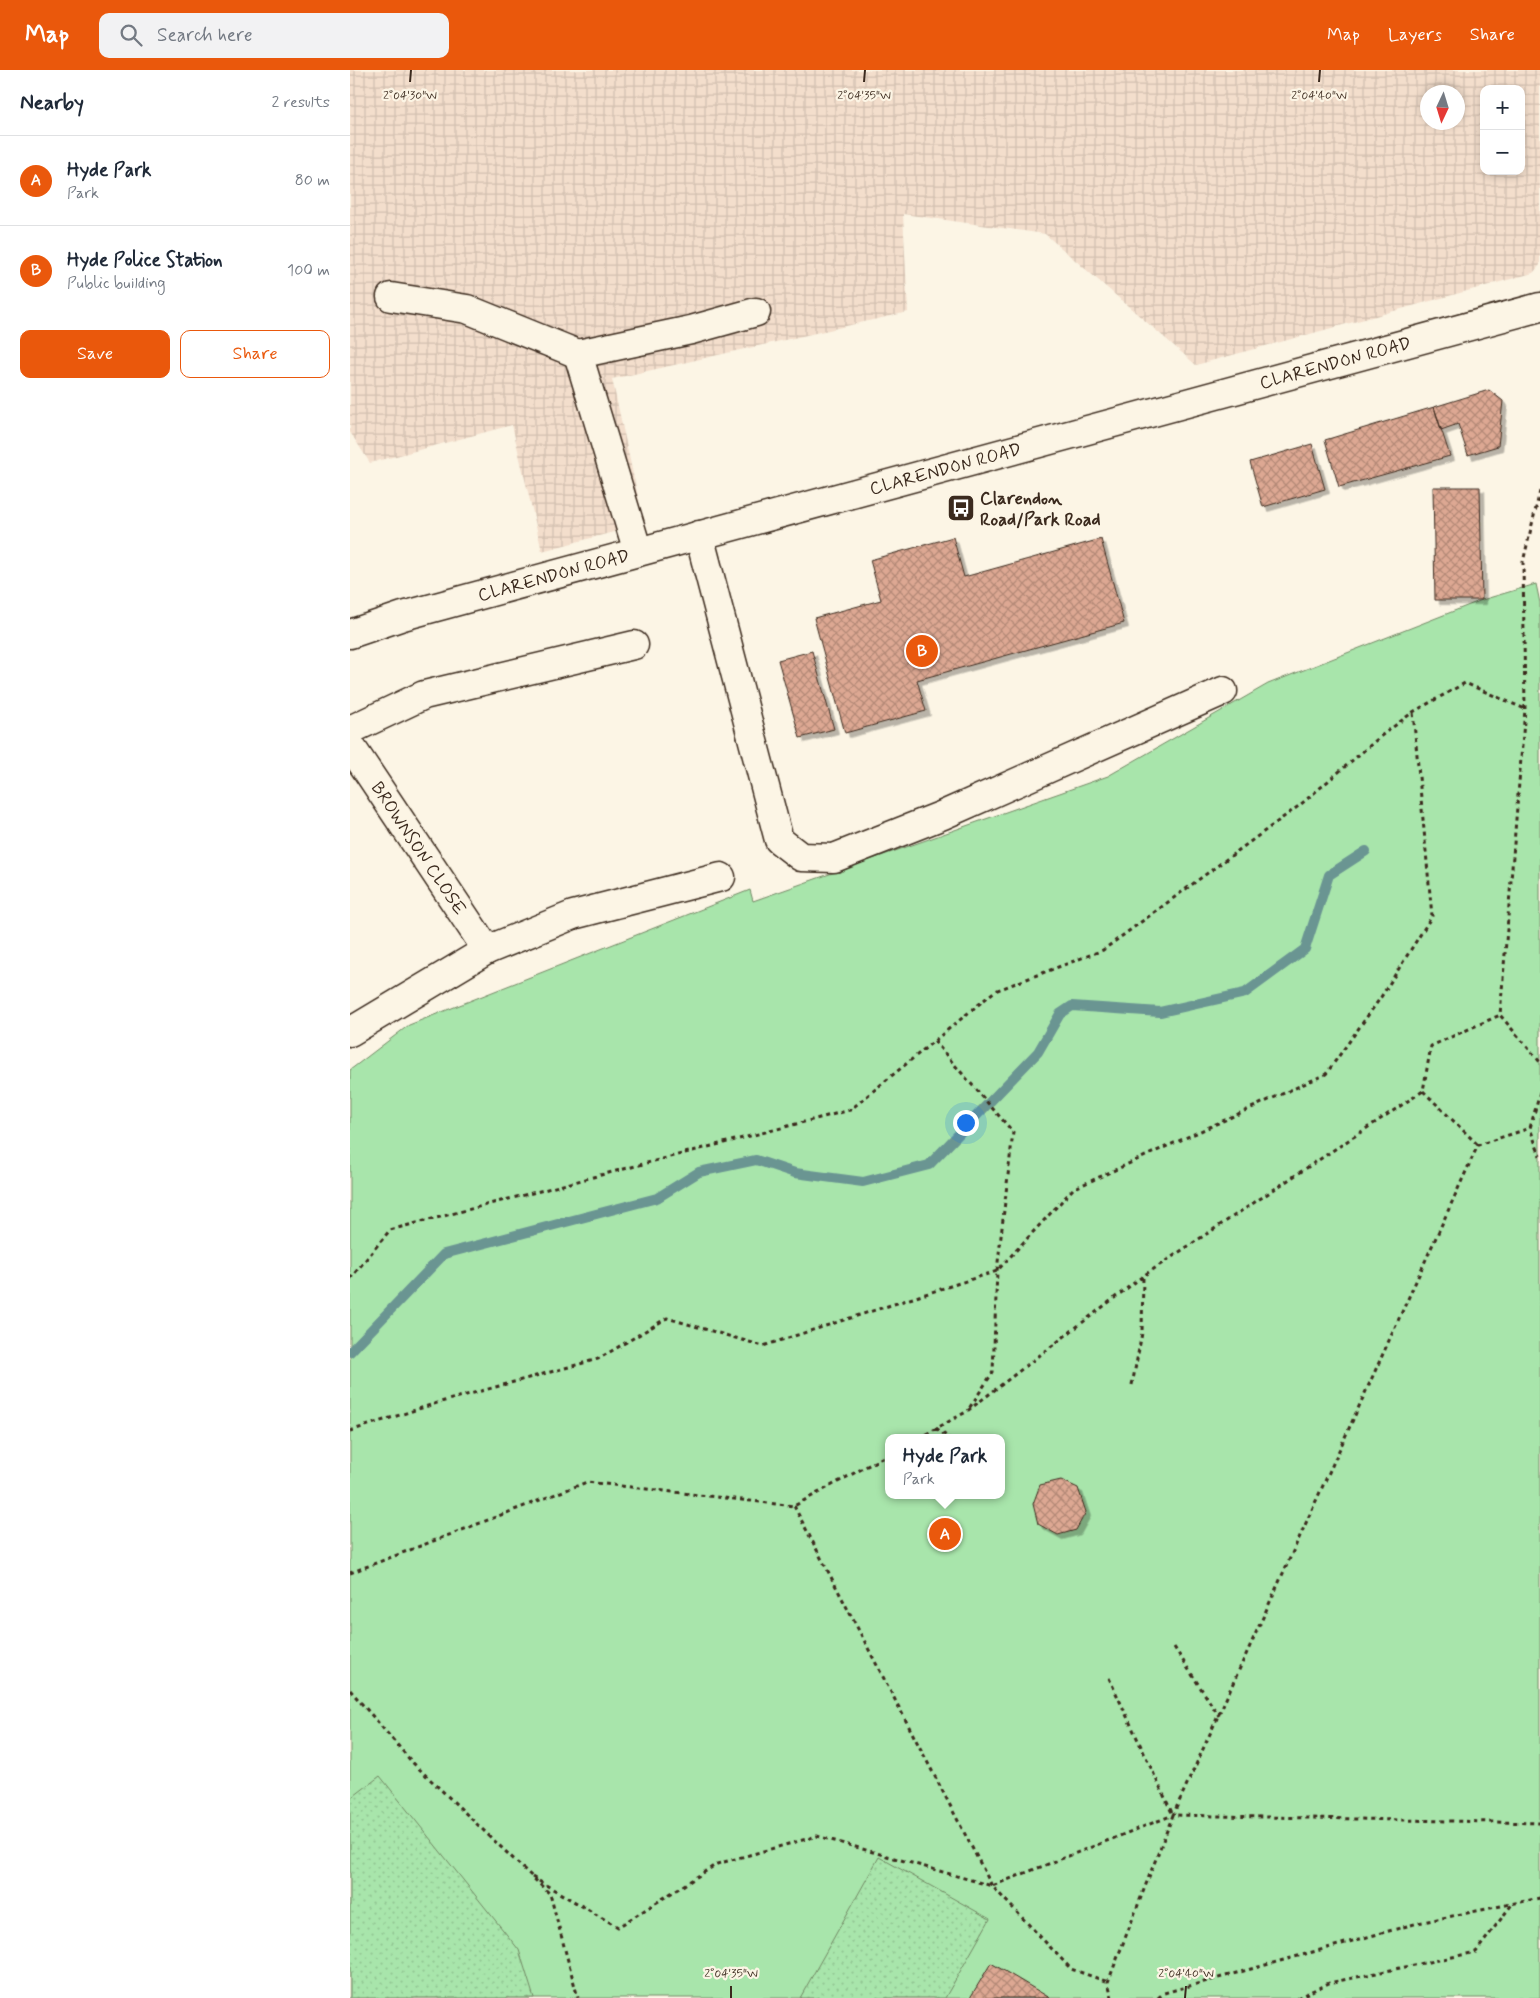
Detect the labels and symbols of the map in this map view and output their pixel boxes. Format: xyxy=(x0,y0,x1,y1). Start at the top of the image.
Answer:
north arrow xyxy=(1420,85,1465,130)
text: 2°04'30"W xyxy=(383,88,437,104)
text: 2°04'35"W xyxy=(837,88,891,104)
text: 2°04'40"W xyxy=(1291,88,1347,104)
street label: CLARENDON ROAD xyxy=(1257,332,1414,396)
street label: CLARENDON ROAD xyxy=(867,438,1024,502)
place label: Clarendon Road/Park Road xyxy=(980,487,1101,532)
bus stop icon: Clarendon Road/Park Road xyxy=(946,493,976,523)
street label: CLARENDON ROAD xyxy=(475,544,632,608)
pin: B xyxy=(906,632,938,670)
street label: BROWNSON CLOSE xyxy=(365,777,471,920)
your location xyxy=(953,1110,979,1136)
pin: A xyxy=(929,1515,961,1553)
text: 2°04'35"W xyxy=(704,1966,758,1982)
text: 2°04'40"W xyxy=(1158,1966,1214,1982)

